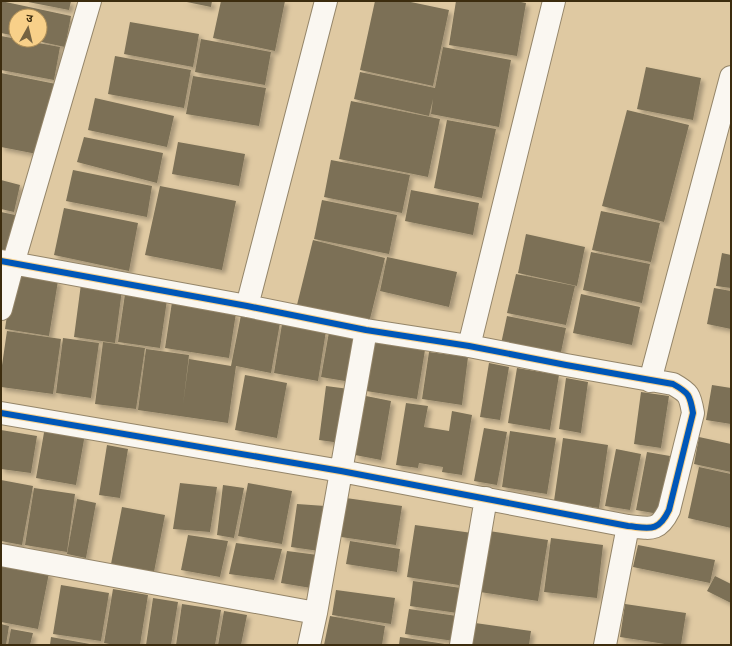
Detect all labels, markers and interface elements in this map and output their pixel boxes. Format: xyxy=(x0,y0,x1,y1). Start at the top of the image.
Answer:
north arrow xyxy=(8,8,48,48)
text: उ xyxy=(25,11,34,26)

